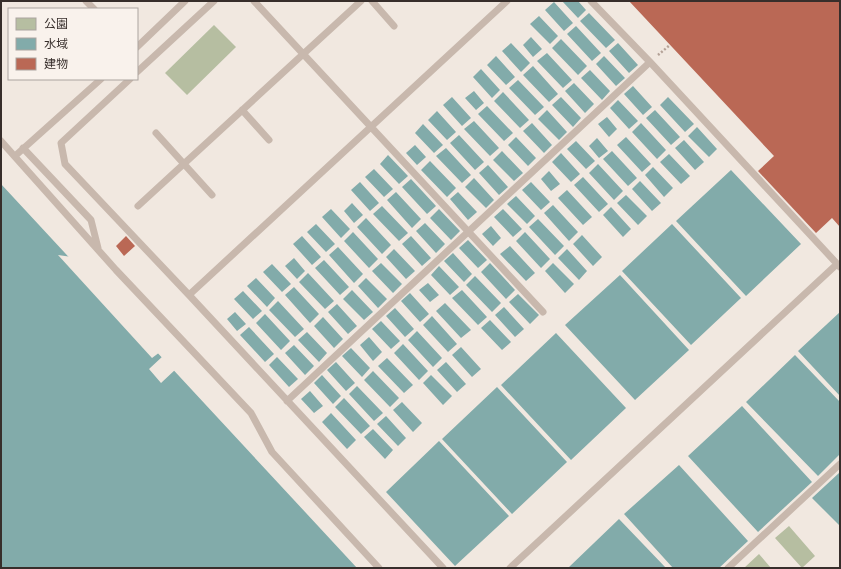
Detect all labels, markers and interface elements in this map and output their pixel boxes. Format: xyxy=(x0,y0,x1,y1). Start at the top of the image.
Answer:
legend xyxy=(8,8,138,80)
text: 公園 xyxy=(44,16,68,31)
text: 水域 xyxy=(44,36,68,51)
text: 建物 xyxy=(44,56,68,71)

